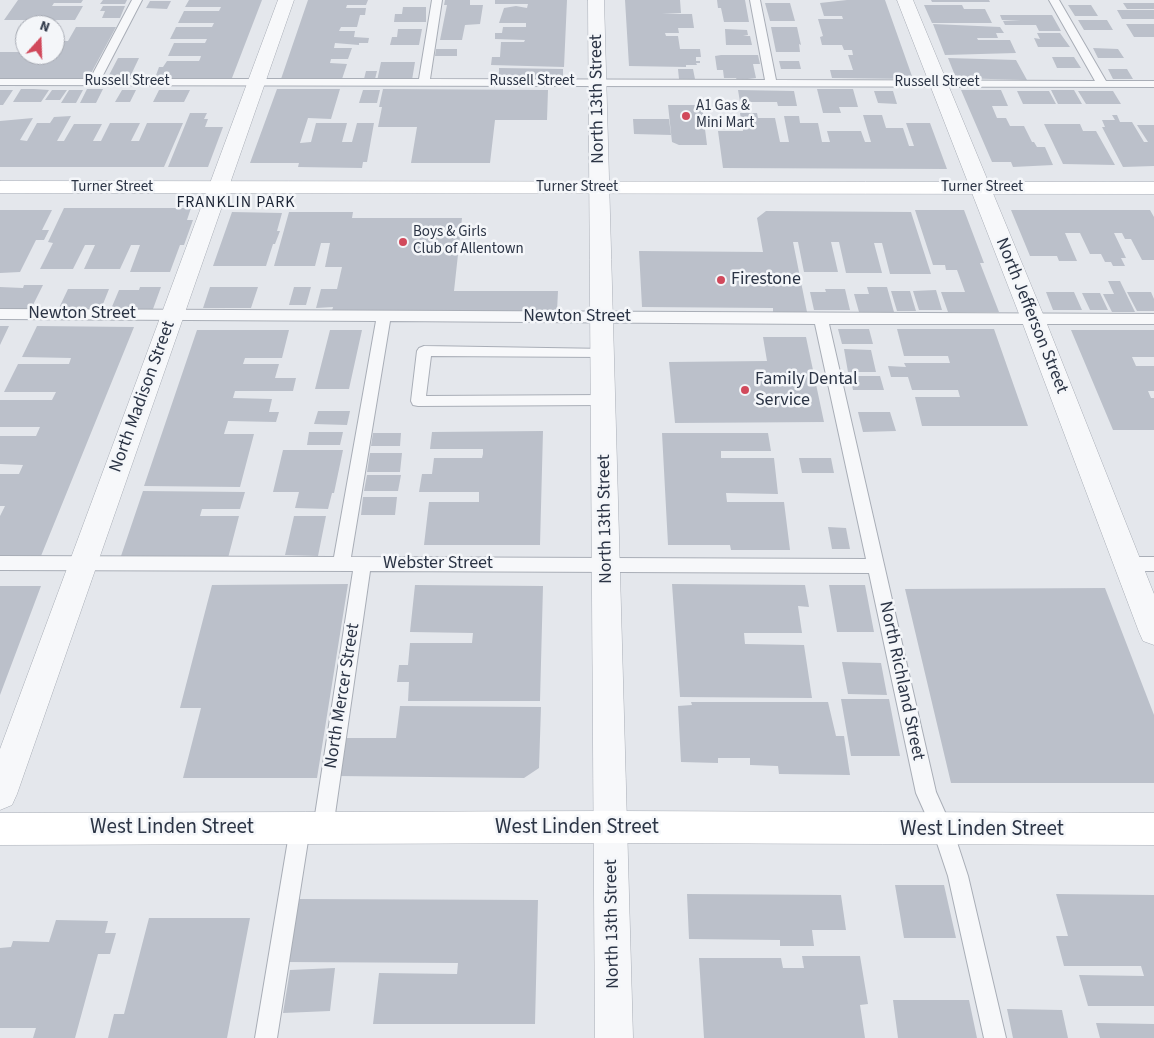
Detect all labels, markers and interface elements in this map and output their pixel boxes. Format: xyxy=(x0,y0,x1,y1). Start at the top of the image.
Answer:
north arrow xyxy=(15,15,65,65)
text: N xyxy=(37,16,53,38)
street label: North 13th Street xyxy=(586,34,610,164)
street label: Russell Street xyxy=(85,73,169,91)
street label: Russell Street xyxy=(490,73,574,91)
street label: Russell Street xyxy=(895,74,979,92)
place label: A1 Gas & Mini Mart xyxy=(696,98,754,133)
marker: A1 Gas & Mini Mart xyxy=(680,110,692,122)
street label: Turner Street xyxy=(71,179,153,197)
street label: Turner Street xyxy=(536,179,618,197)
street label: Turner Street xyxy=(941,179,1023,197)
district label: FRANKLIN PARK xyxy=(175,193,297,213)
place label: Boys & Girls Club of Allentown xyxy=(413,224,524,259)
street label: North Jefferson Street xyxy=(990,235,1072,397)
marker: Boys & Girls Club of Allentown xyxy=(397,236,409,248)
place label: Firestone xyxy=(731,269,801,291)
marker: Firestone xyxy=(715,274,727,286)
street label: Newton Street xyxy=(28,303,136,325)
street label: Newton Street xyxy=(523,306,631,328)
street label: North Madison Street xyxy=(106,318,180,476)
place label: Family Dental Service xyxy=(755,369,858,412)
marker: Family Dental Service xyxy=(739,384,751,396)
street label: North 13th Street xyxy=(594,454,618,584)
street label: Webster Street xyxy=(383,553,493,575)
street label: North Richland Street xyxy=(874,600,928,762)
street label: North Mercer Street xyxy=(321,622,365,770)
street label: West Linden Street xyxy=(90,815,254,841)
street label: West Linden Street xyxy=(495,815,659,841)
street label: West Linden Street xyxy=(900,817,1064,843)
street label: North 13th Street xyxy=(601,859,625,989)

